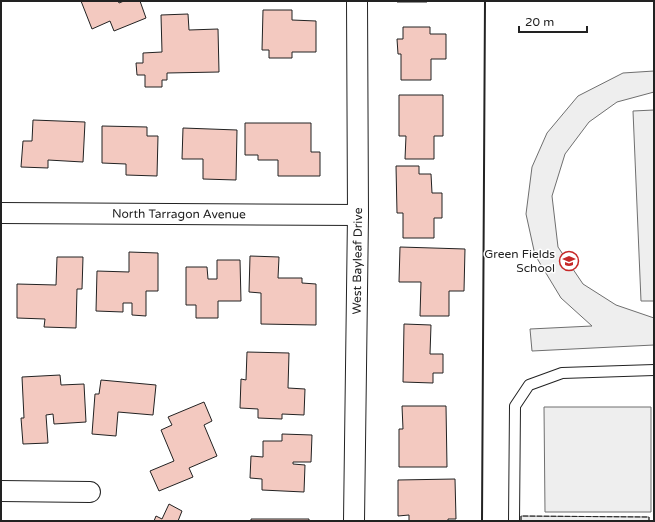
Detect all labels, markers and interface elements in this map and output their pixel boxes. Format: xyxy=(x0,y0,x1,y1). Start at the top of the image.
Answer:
scale bar xyxy=(519,8,587,34)
text: 20 m xyxy=(525,15,554,29)
street label: North Tarragon Avenue xyxy=(112,207,246,221)
street label: West Bayleaf Drive xyxy=(350,207,365,315)
place label: Green Fields School xyxy=(484,247,555,275)
school or university icon: Green Fields School xyxy=(558,250,580,272)

